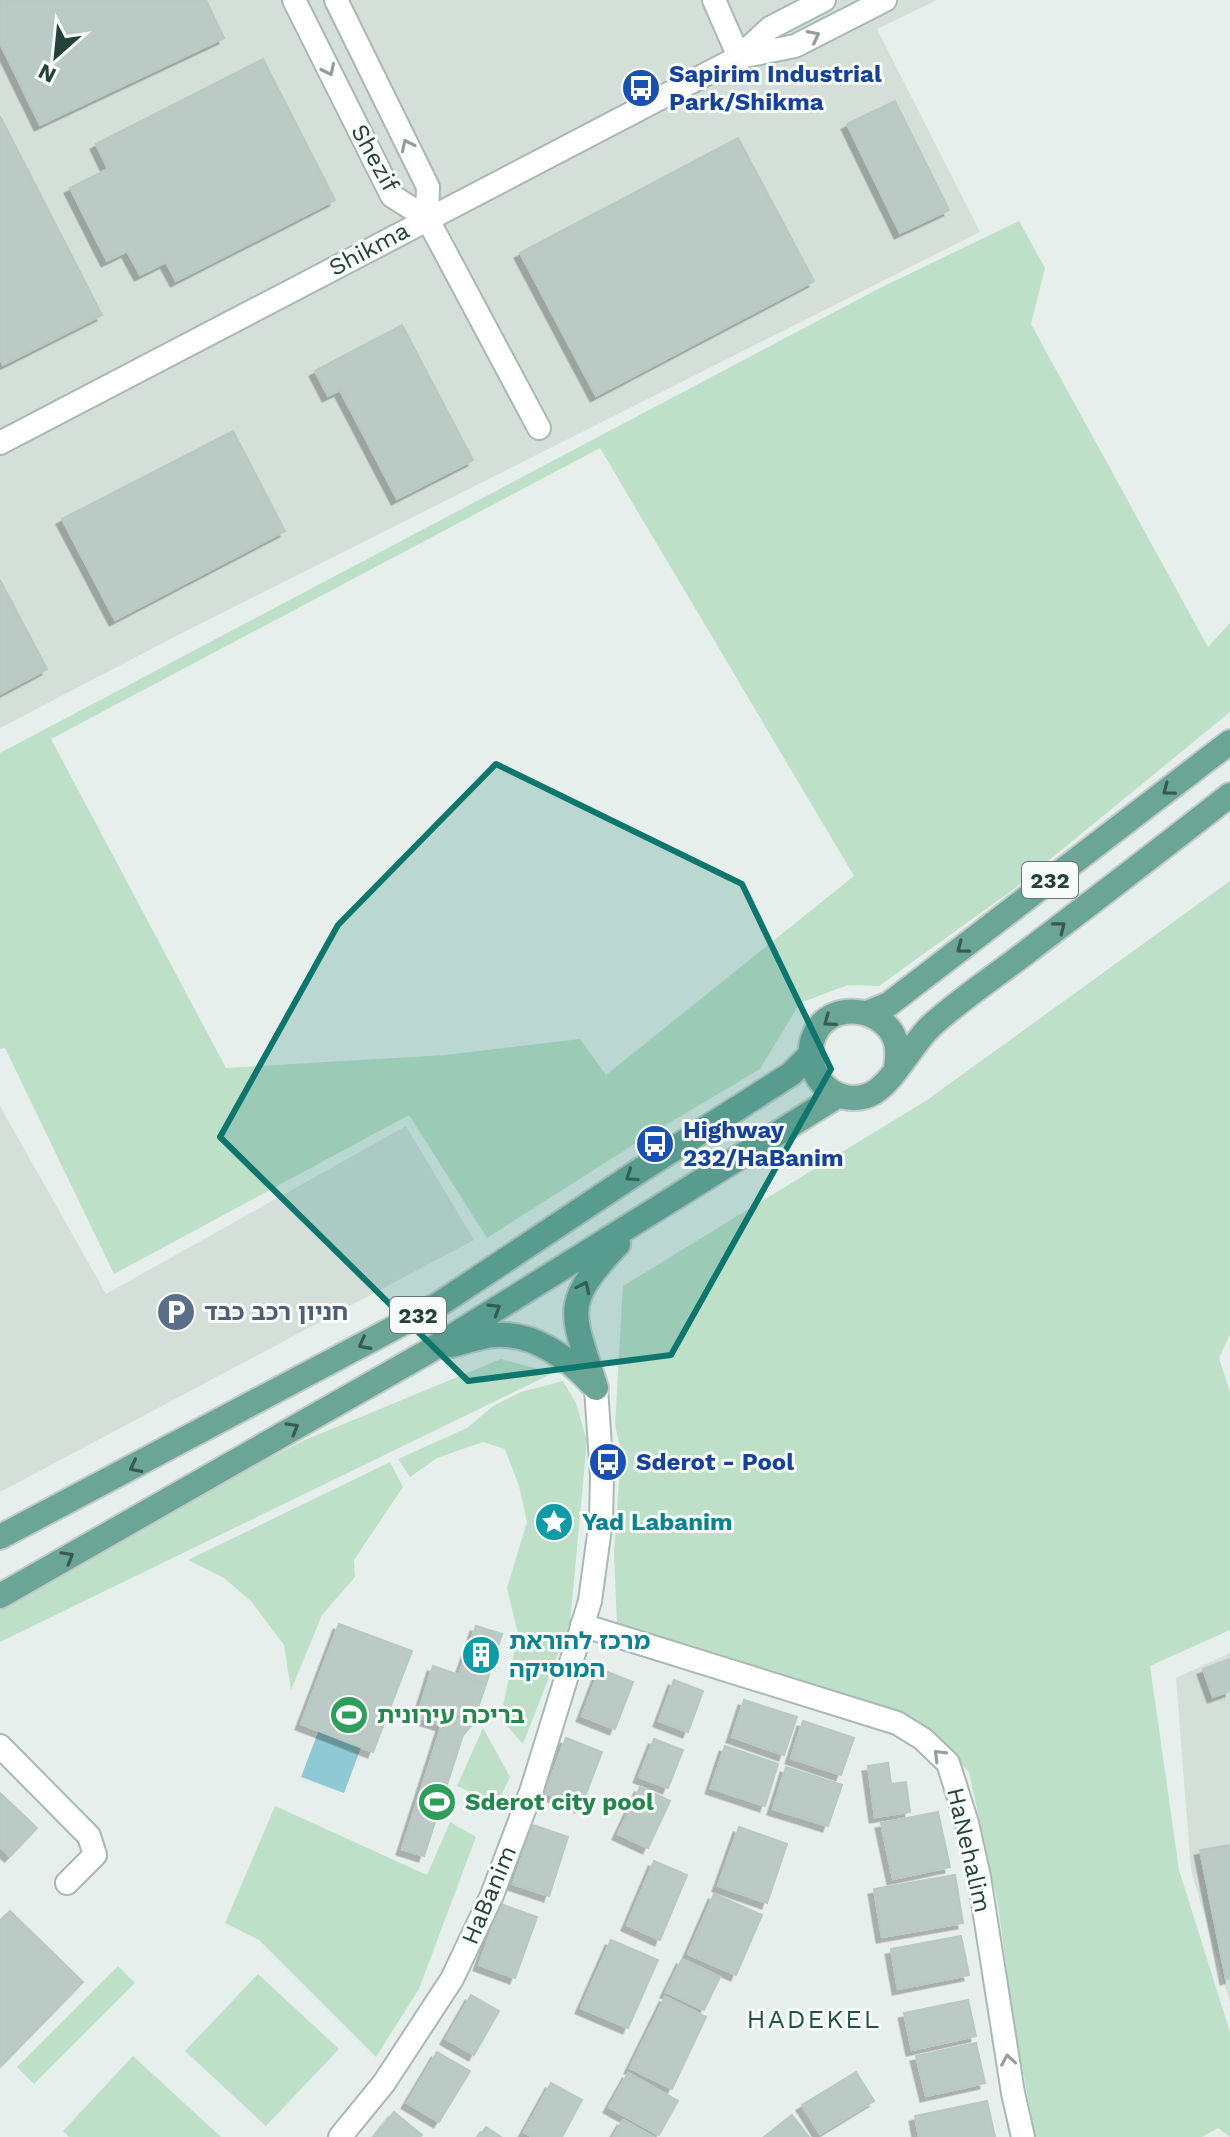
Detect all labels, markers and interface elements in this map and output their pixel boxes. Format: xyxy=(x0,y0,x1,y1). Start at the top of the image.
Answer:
north arrow xyxy=(16,16,96,96)
one-way arrow xyxy=(805,31,820,46)
text: N xyxy=(34,59,60,88)
place label: Sapirim Industrial Park/Shikma xyxy=(669,60,882,116)
one-way arrow xyxy=(319,61,335,76)
bus stop icon: Sapirim Industrial Park/Shikma xyxy=(620,67,662,109)
street label: Shezif xyxy=(345,119,405,197)
one-way arrow xyxy=(401,139,417,154)
street label: Shikma xyxy=(324,216,414,282)
one-way arrow xyxy=(1162,780,1177,794)
road number: 232 xyxy=(1022,862,1078,898)
one-way arrow xyxy=(1050,922,1065,937)
one-way arrow xyxy=(956,938,971,952)
one-way arrow xyxy=(824,1011,838,1026)
place label: Highway 232/HaBanim xyxy=(683,1116,843,1172)
bus stop icon: Highway 232/HaBanim xyxy=(634,1123,676,1165)
one-way arrow xyxy=(625,1167,640,1182)
one-way arrow xyxy=(574,1280,590,1295)
parking icon: חניון רכב כבד xyxy=(155,1291,197,1333)
road number: 232 xyxy=(390,1297,446,1333)
place label: חניון רכב כבד xyxy=(204,1298,348,1326)
one-way arrow xyxy=(487,1304,501,1319)
one-way arrow xyxy=(357,1335,372,1350)
one-way arrow xyxy=(285,1422,299,1438)
bus stop icon: Sderot - Pool xyxy=(587,1441,629,1483)
place label: Sderot - Pool xyxy=(636,1448,794,1476)
one-way arrow xyxy=(128,1457,143,1473)
place icon: Yad Labanim xyxy=(533,1501,575,1543)
place label: Yad Labanim xyxy=(582,1508,733,1536)
one-way arrow xyxy=(59,1551,74,1567)
place label: מרכז להוראת המוסיקה xyxy=(509,1627,651,1683)
building icon: מרכז להוראת המוסיקה xyxy=(460,1634,502,1676)
sports icon: בריכה עירונית xyxy=(328,1694,370,1736)
place label: בריכה עירונית xyxy=(377,1701,525,1729)
one-way arrow xyxy=(934,1750,949,1764)
sports icon: Sderot city pool xyxy=(416,1781,458,1823)
street label: HaNehalim xyxy=(941,1785,997,1915)
place label: Sderot city pool xyxy=(465,1788,654,1816)
street label: HaBanim xyxy=(456,1841,522,1949)
district label: HADEKEL xyxy=(747,2004,881,2034)
one-way arrow xyxy=(1000,2054,1017,2067)

